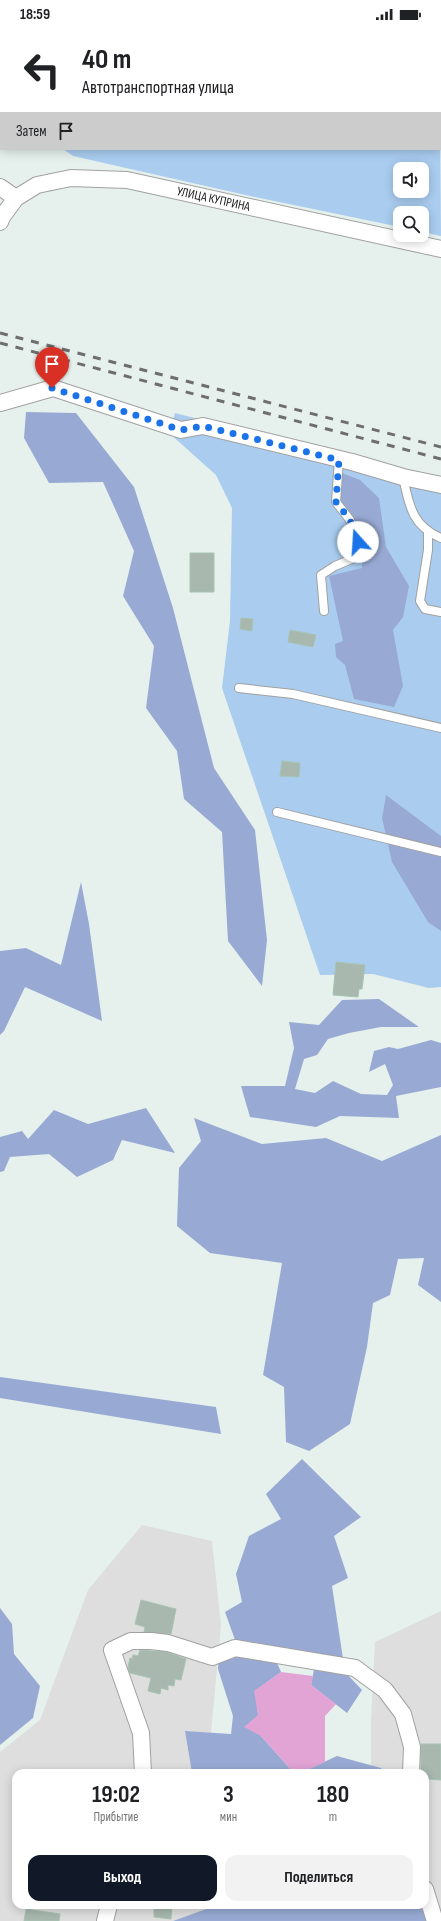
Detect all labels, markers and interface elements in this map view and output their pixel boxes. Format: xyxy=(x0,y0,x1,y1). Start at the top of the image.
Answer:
text: 18:59 xyxy=(20,5,50,24)
text: 40 m xyxy=(82,43,131,76)
icon: left xyxy=(16,44,68,96)
text: Автотранспортная улица xyxy=(82,77,234,98)
icon: arrive xyxy=(55,120,77,142)
text: Затем xyxy=(16,122,47,141)
map controls xyxy=(393,162,429,242)
button: sound xyxy=(393,162,429,198)
street label: УЛИЦА КУПРИНА xyxy=(175,183,252,215)
button: search xyxy=(393,206,429,242)
pin xyxy=(35,347,69,388)
icon: arrive xyxy=(41,353,63,375)
position arrow xyxy=(337,521,379,563)
text: 19:02 xyxy=(92,1780,140,1809)
text: 3 xyxy=(223,1780,234,1809)
text: 180 xyxy=(317,1780,349,1809)
text: Прибытие xyxy=(93,1809,138,1825)
text: мин xyxy=(220,1809,237,1825)
text: m xyxy=(329,1809,337,1825)
button: Выход xyxy=(28,1855,217,1901)
button: Поделиться xyxy=(225,1855,413,1901)

